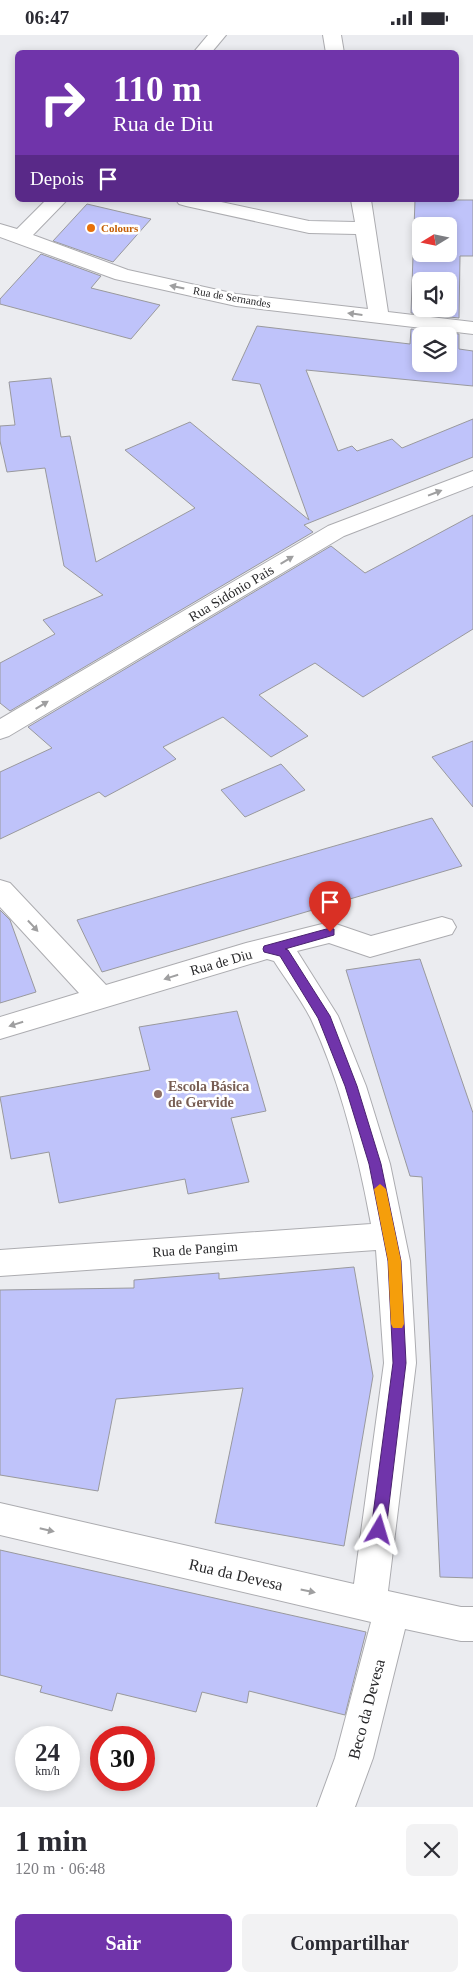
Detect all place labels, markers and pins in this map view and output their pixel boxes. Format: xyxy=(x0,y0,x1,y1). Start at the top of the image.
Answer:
marker: Colours xyxy=(85,222,97,234)
place label: Colours xyxy=(101,222,139,234)
pin xyxy=(309,881,351,932)
place label: Escola Básica de Gervide xyxy=(168,1079,249,1110)
marker: Escola Básica de Gervide xyxy=(152,1088,164,1100)

